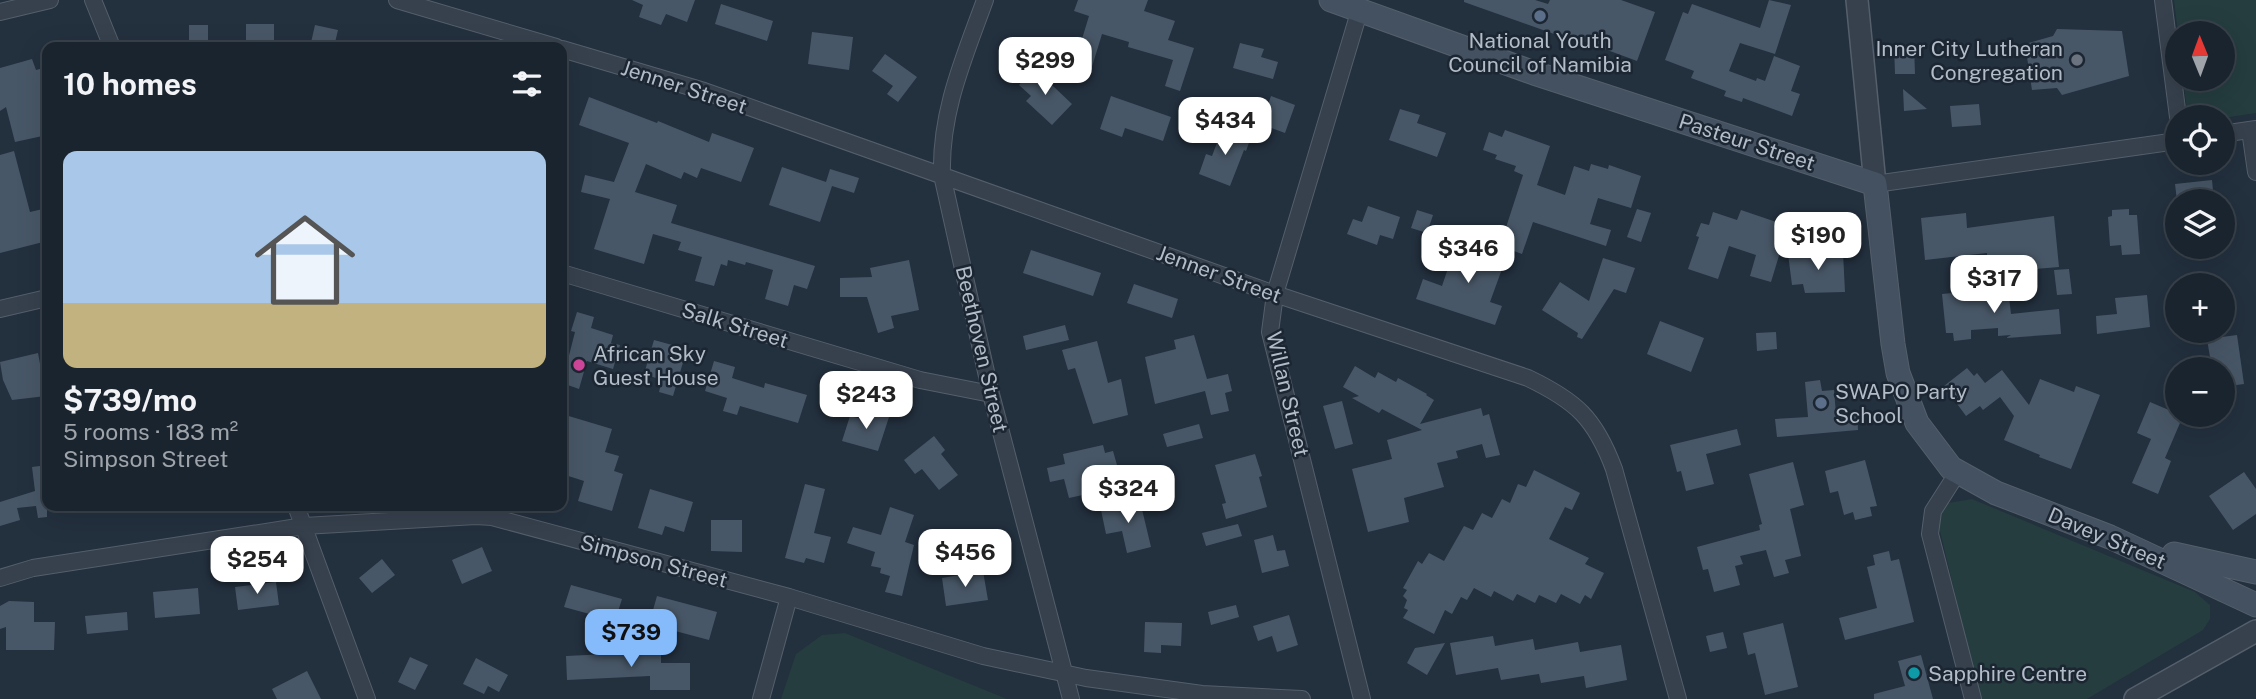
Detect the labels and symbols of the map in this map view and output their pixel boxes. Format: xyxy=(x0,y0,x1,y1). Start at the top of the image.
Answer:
marker: National Youth Council of Namibia xyxy=(1532,8,1548,24)
north arrow xyxy=(2165,21,2235,91)
place label: National Youth Council of Namibia xyxy=(1448,28,1632,77)
place label: Inner City Lutheran Congregation xyxy=(1875,36,2063,85)
pin: $299 xyxy=(1004,38,1086,97)
marker: Inner City Lutheran Congregation xyxy=(2069,52,2085,68)
street label: Jenner Street xyxy=(618,55,750,119)
pin: $434 xyxy=(1184,97,1266,157)
street label: Pasteur Street xyxy=(1676,108,1818,176)
pin: $190 xyxy=(1777,212,1859,272)
pin: $346 xyxy=(1427,226,1509,285)
street label: Jenner Street xyxy=(1153,240,1285,308)
pin: $317 xyxy=(1953,256,2035,315)
street label: Beethoven Street xyxy=(951,263,1013,435)
street label: Salk Street xyxy=(679,297,791,353)
street label: Willan Street xyxy=(1261,329,1315,459)
place label: African Sky Guest House xyxy=(593,341,719,390)
marker: African Sky Guest House xyxy=(571,357,587,373)
pin: $243 xyxy=(825,372,907,431)
place label: SWAPO Party School xyxy=(1835,379,1967,428)
marker: SWAPO Party School xyxy=(1813,395,1829,411)
pin: $324 xyxy=(1087,466,1169,525)
street label: Davey Street xyxy=(2044,502,2170,574)
street label: Simpson Street xyxy=(578,529,730,593)
pin: $456 xyxy=(924,530,1006,589)
pin: $254 xyxy=(216,536,298,596)
pin: $739 xyxy=(590,610,672,669)
place label: Sapphire Centre xyxy=(1928,661,2087,686)
marker: Sapphire Centre xyxy=(1906,665,1922,681)

